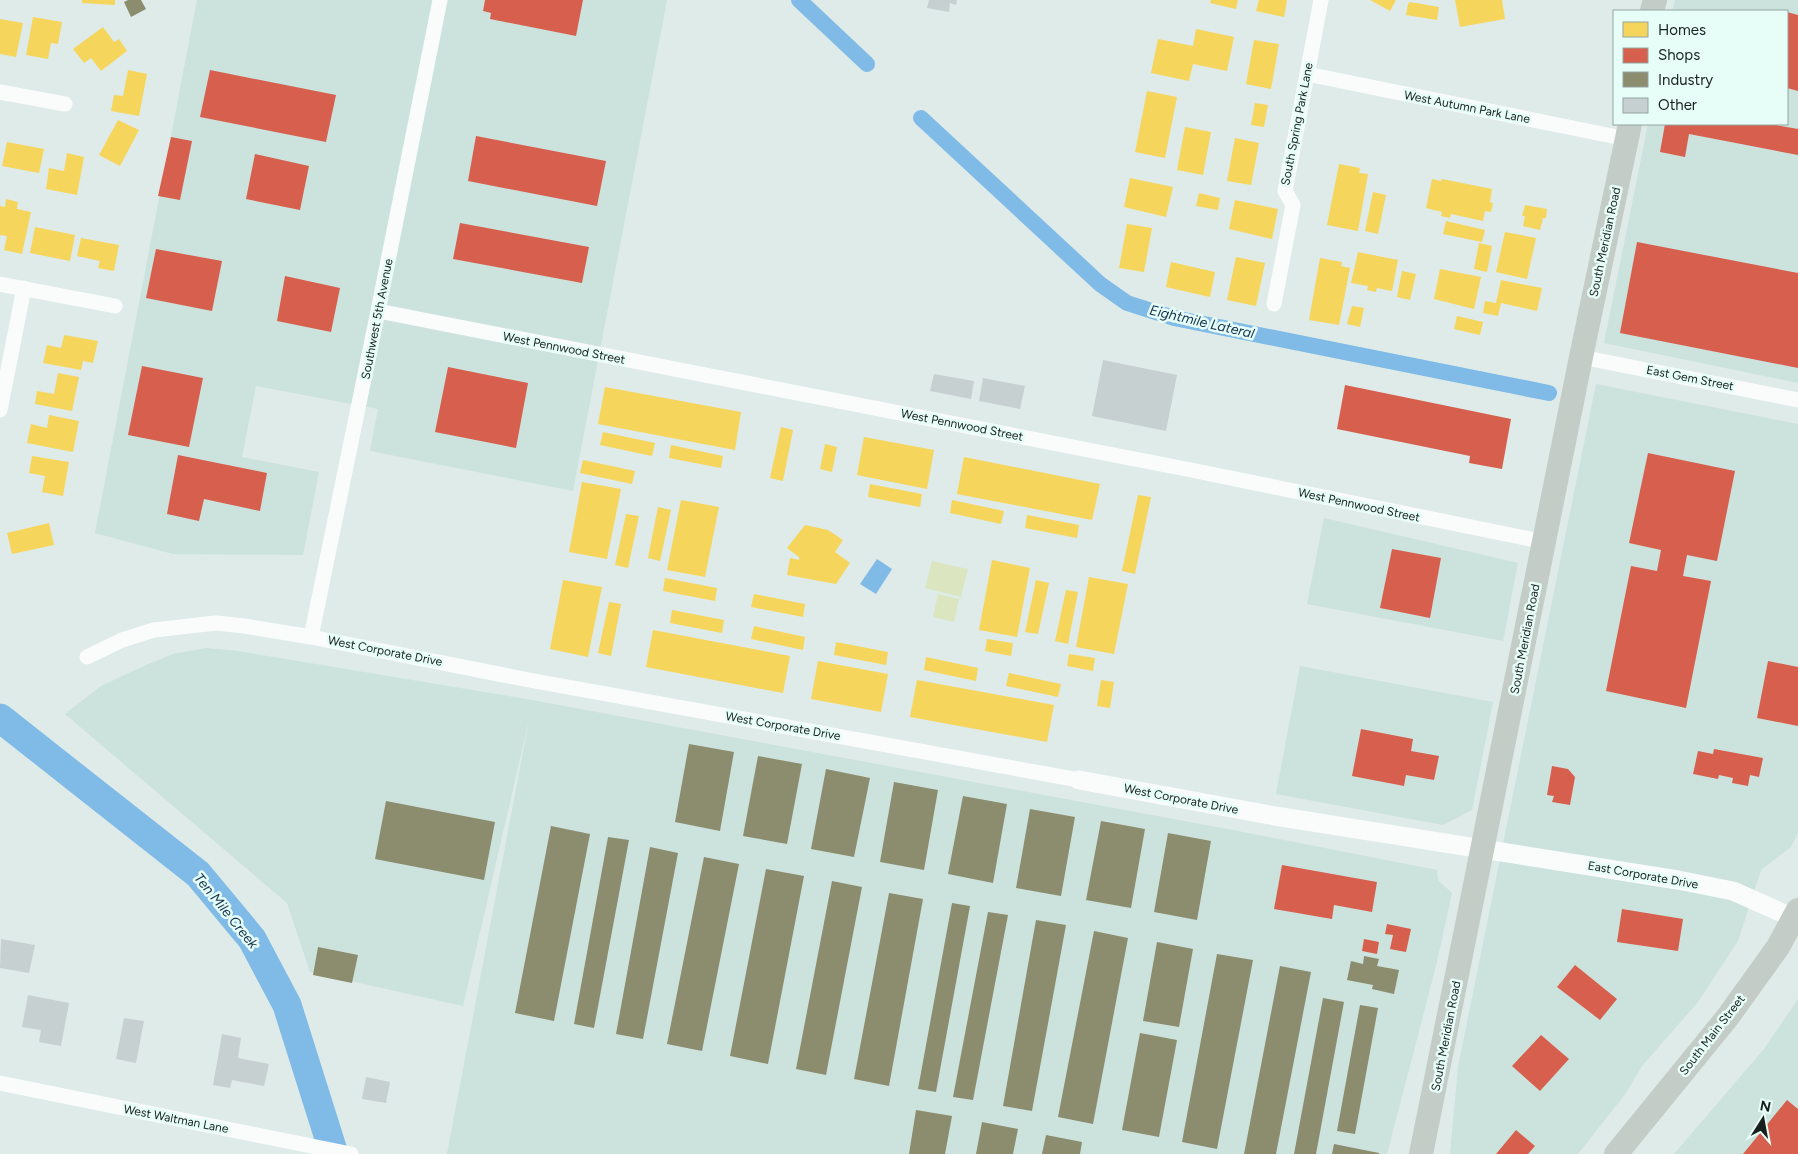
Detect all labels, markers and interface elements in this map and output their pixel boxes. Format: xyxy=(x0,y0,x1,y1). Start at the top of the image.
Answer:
legend xyxy=(1613,10,1788,125)
text: Homes xyxy=(1658,21,1706,39)
text: Shops xyxy=(1658,46,1700,64)
street label: South Spring Park Lane xyxy=(1278,61,1316,187)
text: Industry xyxy=(1658,71,1713,89)
street label: West Autumn Park Lane xyxy=(1403,88,1532,126)
text: Other xyxy=(1658,96,1697,114)
street label: South Meridian Road xyxy=(1587,186,1623,298)
street label: Southwest 5th Avenue xyxy=(358,257,396,381)
water label: Eightmile Lateral xyxy=(1148,302,1257,343)
street label: West Pennwood Street xyxy=(502,329,627,367)
street label: East Gem Street xyxy=(1645,363,1735,393)
street label: West Pennwood Street xyxy=(900,406,1025,444)
street label: West Pennwood Street xyxy=(1297,485,1422,525)
street label: South Meridian Road xyxy=(1507,583,1543,695)
street label: West Corporate Drive xyxy=(327,633,444,669)
street label: West Corporate Drive xyxy=(724,709,842,743)
street label: West Corporate Drive xyxy=(1123,781,1240,817)
street label: East Corporate Drive xyxy=(1587,858,1700,892)
water label: Ten Mile Creek xyxy=(190,870,262,953)
street label: South Meridian Road xyxy=(1428,980,1464,1092)
street label: South Main Street xyxy=(1676,992,1748,1078)
north arrow xyxy=(1738,1094,1788,1144)
text: N xyxy=(1758,1097,1772,1116)
street label: West Waltman Lane xyxy=(122,1102,230,1136)

